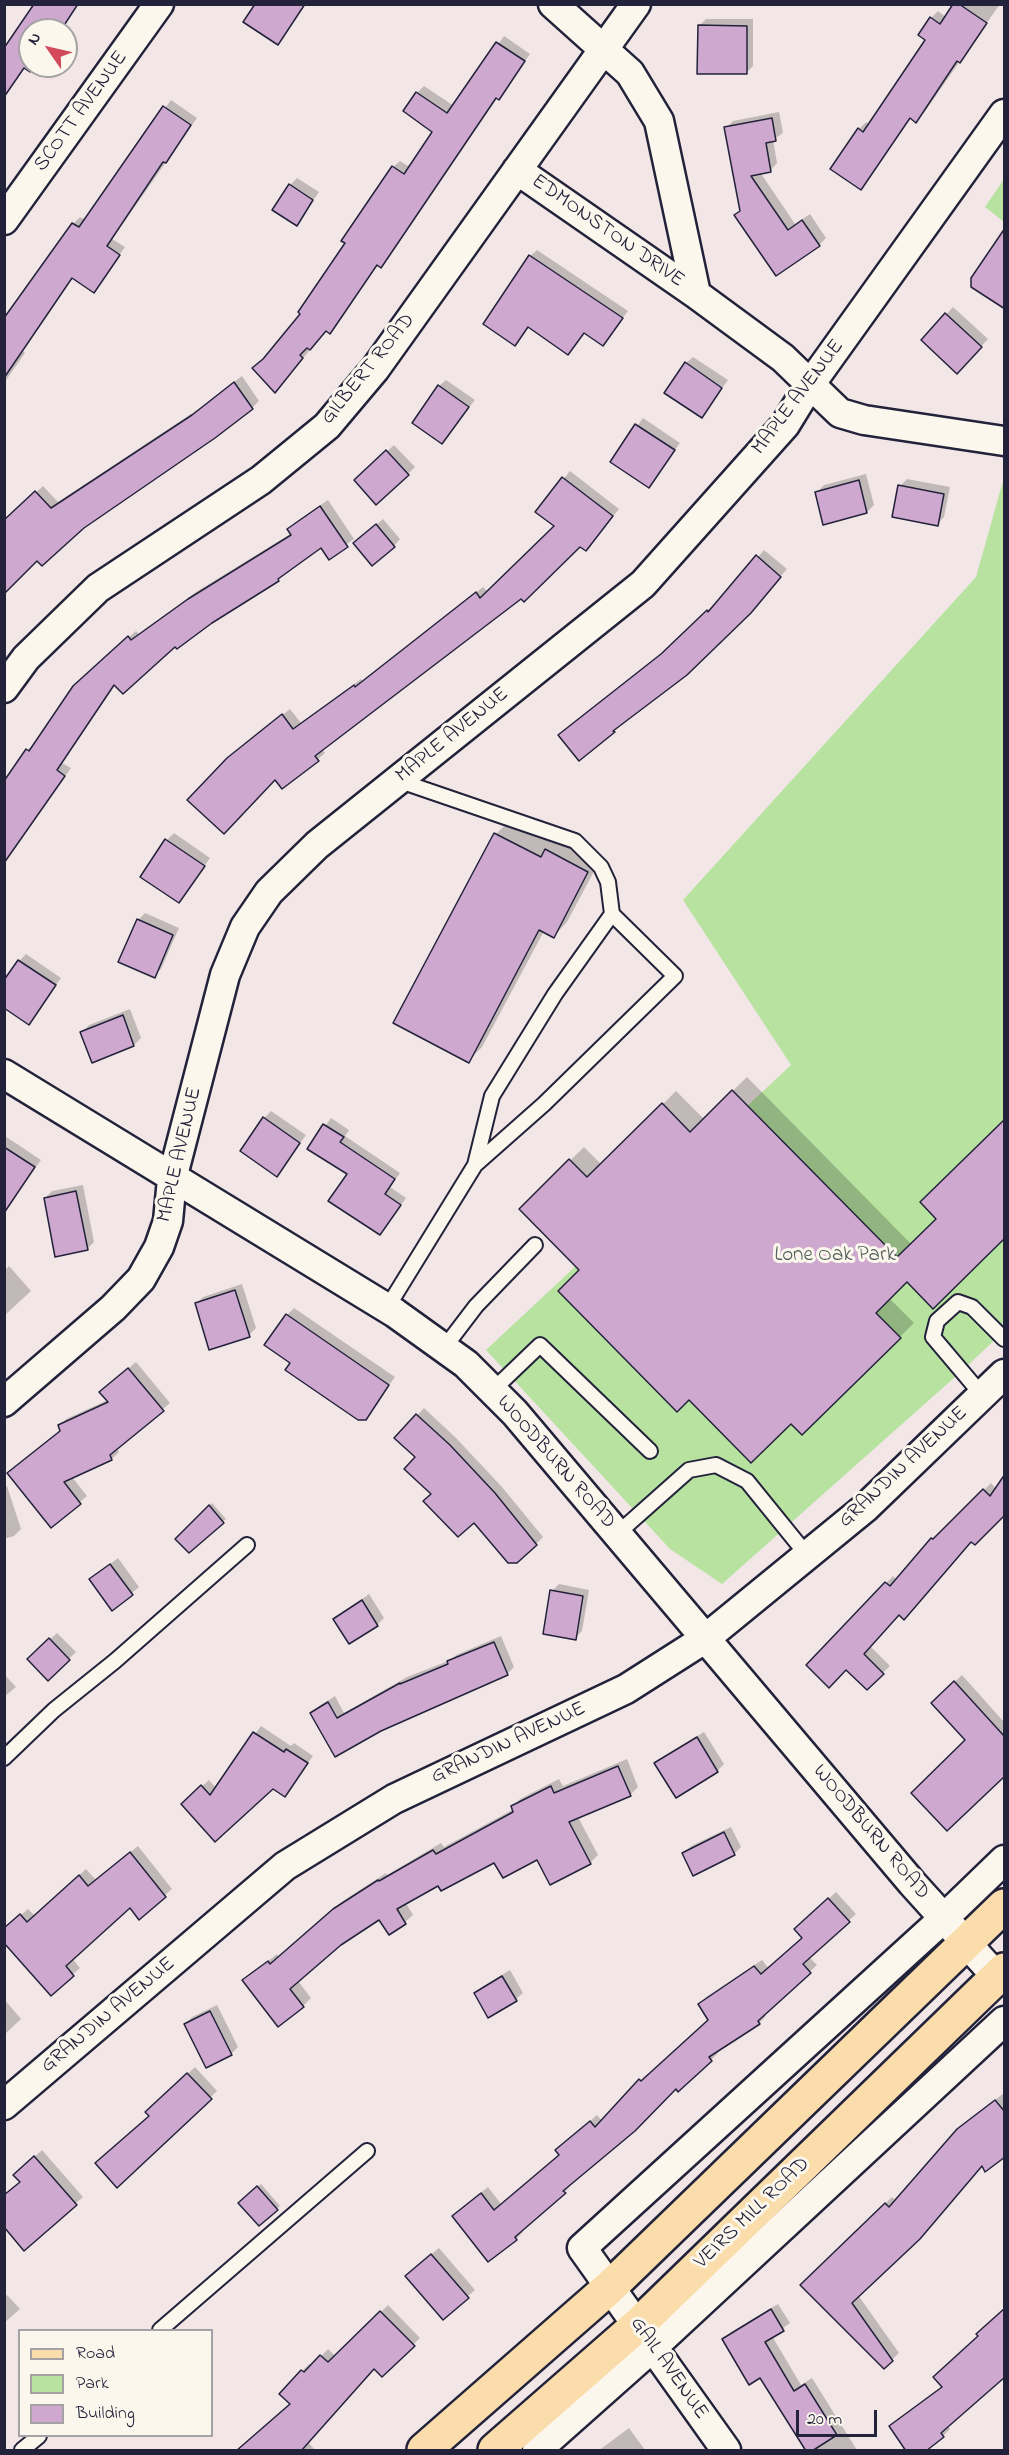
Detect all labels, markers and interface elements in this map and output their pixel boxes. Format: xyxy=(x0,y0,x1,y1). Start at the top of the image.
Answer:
north arrow xyxy=(18,18,78,78)
text: N xyxy=(22,28,48,50)
street label: SCOTT AVENUE xyxy=(30,47,134,177)
street label: EDMONSTON DRIVE xyxy=(526,170,688,294)
street label: GILBERT ROAD xyxy=(317,309,421,431)
street label: MAPLE AVENUE xyxy=(747,335,851,461)
street label: MAPLE AVENUE xyxy=(391,683,515,789)
street label: MAPLE AVENUE xyxy=(153,1085,209,1225)
park label: Lone Oak Park xyxy=(774,1244,896,1270)
street label: WOODBURN ROAD xyxy=(490,1391,620,1535)
street label: GRANDIN AVENUE xyxy=(834,1402,974,1534)
street label: GRANDIN AVENUE xyxy=(428,1697,590,1791)
street label: WOODBURN ROAD xyxy=(806,1760,934,1906)
street label: GRANDIN AVENUE xyxy=(37,1953,181,2079)
street label: VEIRS MILL ROAD xyxy=(690,2153,816,2275)
street label: GAIL AVENUE xyxy=(623,2313,713,2425)
legend xyxy=(18,2329,213,2437)
text: Road xyxy=(76,2341,115,2367)
text: Park xyxy=(76,2371,109,2397)
scale bar xyxy=(799,2398,880,2436)
text: Building xyxy=(76,2401,135,2427)
text: 20 m xyxy=(807,2407,842,2433)

